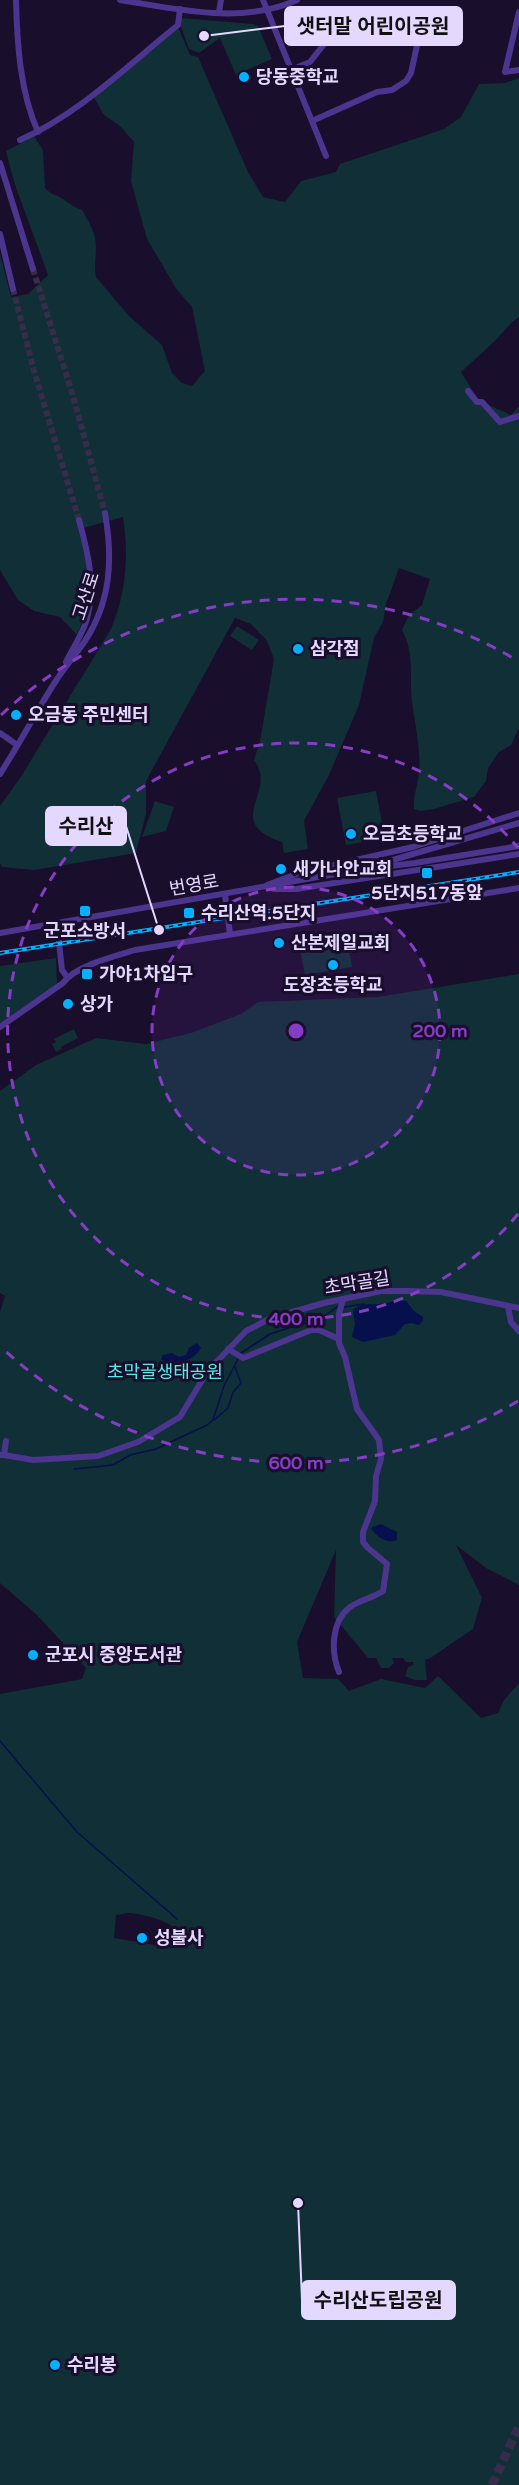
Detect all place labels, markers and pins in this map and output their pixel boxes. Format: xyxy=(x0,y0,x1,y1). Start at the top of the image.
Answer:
callout: 샛터말 어린이공원 xyxy=(285,7,462,45)
place label: 당동중학교 xyxy=(256,66,339,88)
marker: 당동중학교 xyxy=(237,70,251,84)
place label: 삼각점 xyxy=(310,638,360,660)
marker: 삼각점 xyxy=(291,642,305,656)
place label: 오금동 주민센터 xyxy=(28,704,149,726)
marker: 오금동 주민센터 xyxy=(9,708,23,722)
callout: 수리산 xyxy=(46,807,126,845)
place label: 오금초등학교 xyxy=(363,823,462,845)
marker: 오금초등학교 xyxy=(344,827,358,841)
place label: 새가나안교회 xyxy=(293,858,392,880)
marker: 새가나안교회 xyxy=(274,862,288,876)
marker: 5단지517동앞 xyxy=(420,866,434,880)
place label: 5단지517동앞 xyxy=(371,882,483,904)
place label: 수리산역.5단지 xyxy=(201,902,316,924)
marker: 군포소방서 xyxy=(78,904,92,918)
marker: 수리산역.5단지 xyxy=(182,906,196,920)
place label: 군포소방서 xyxy=(44,920,126,942)
place label: 산본제일교회 xyxy=(291,932,390,954)
marker: 산본제일교회 xyxy=(272,936,286,950)
marker: 도장초등학교 xyxy=(326,958,340,972)
place label: 가야1차입구 xyxy=(99,963,193,985)
marker: 가야1차입구 xyxy=(80,967,94,981)
place label: 도장초등학교 xyxy=(283,974,383,996)
place label: 상가 xyxy=(80,993,114,1015)
marker: 상가 xyxy=(61,997,75,1011)
centre of rings xyxy=(286,1021,306,1041)
place label: 군포시 중앙도서관 xyxy=(45,1644,183,1666)
marker: 군포시 중앙도서관 xyxy=(26,1648,40,1662)
place label: 성불사 xyxy=(154,1927,204,1949)
marker: 성불사 xyxy=(135,1931,149,1945)
callout: 수리산도립공원 xyxy=(302,2281,455,2319)
place label: 수리봉 xyxy=(67,2354,117,2376)
marker: 수리봉 xyxy=(48,2358,62,2372)

